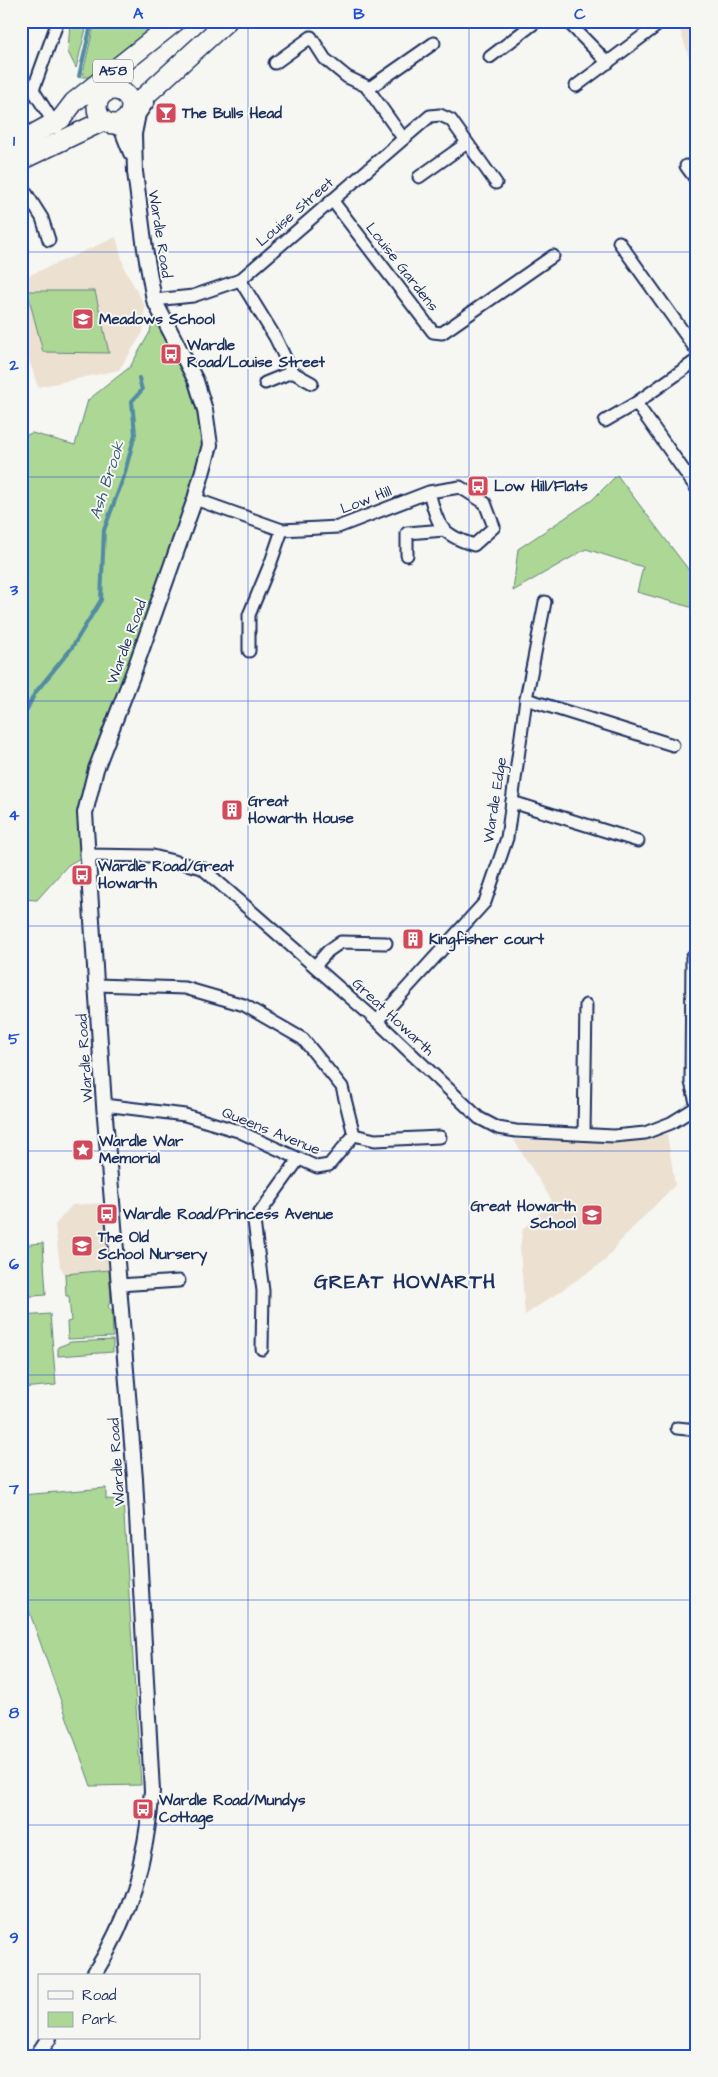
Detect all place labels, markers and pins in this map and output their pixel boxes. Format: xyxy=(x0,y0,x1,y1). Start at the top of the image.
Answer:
bar icon: The Bulls Head xyxy=(154,101,178,125)
place label: The Bulls Head xyxy=(181,103,282,124)
school or university icon: Meadows School xyxy=(71,307,95,331)
place label: Meadows School xyxy=(99,309,215,330)
place label: Wardle Road/Louise Street xyxy=(186,335,326,373)
bus stop icon: Wardle Road/Louise Street xyxy=(159,342,183,366)
bus stop icon: Low Hill/Flats xyxy=(466,474,490,498)
place label: Low Hill/Flats xyxy=(494,476,588,497)
place label: Great Howarth House xyxy=(248,791,354,829)
building icon: Great Howarth House xyxy=(220,798,244,822)
place label: Wardle Road/Great Howarth xyxy=(97,856,235,894)
bus stop icon: Wardle Road/Great Howarth xyxy=(70,863,94,887)
building icon: Kingfisher court xyxy=(401,927,425,951)
place label: Kingfisher court xyxy=(429,929,545,952)
place label: Wardle War Memorial xyxy=(98,1131,184,1169)
place icon: Wardle War Memorial xyxy=(71,1138,95,1162)
place label: Great Howarth School xyxy=(470,1196,577,1234)
bus stop icon: Wardle Road/Princess Avenue xyxy=(95,1202,119,1226)
school or university icon: Great Howarth School xyxy=(580,1203,604,1227)
place label: Wardle Road/Princess Avenue xyxy=(122,1204,333,1225)
place label: The Old School Nursery xyxy=(97,1227,208,1266)
school or university icon: The Old School Nursery xyxy=(70,1234,94,1258)
place label: Wardle Road/Mundys Cottage xyxy=(158,1790,306,1830)
bus stop icon: Wardle Road/Mundys Cottage xyxy=(131,1797,155,1821)

